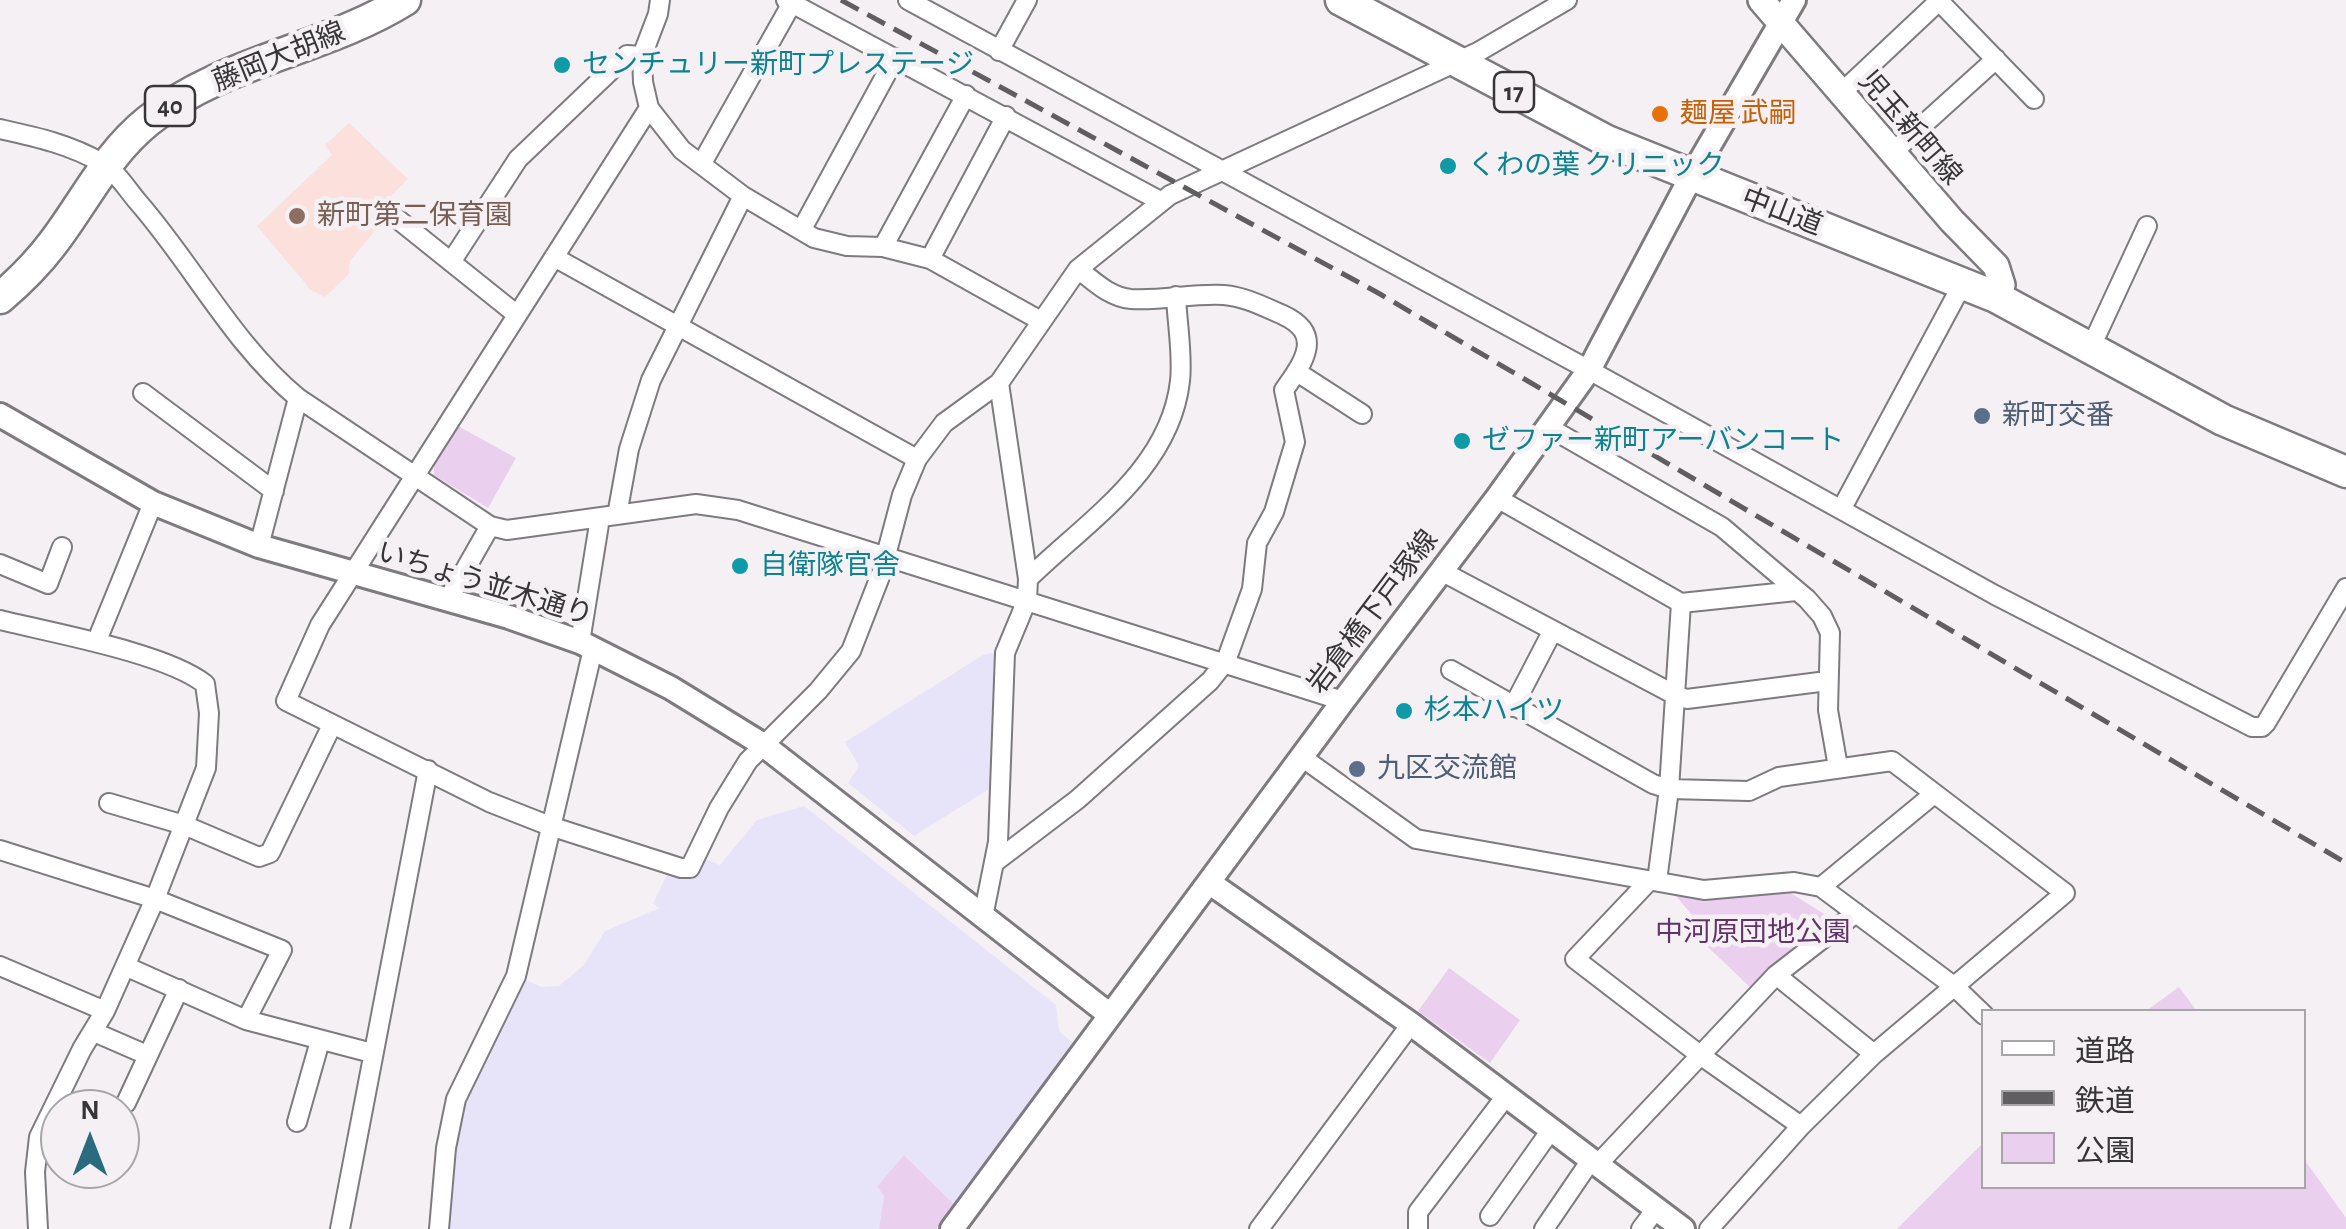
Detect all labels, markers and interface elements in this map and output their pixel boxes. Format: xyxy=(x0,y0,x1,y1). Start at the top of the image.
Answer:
street label: 藤岡大胡線 xyxy=(208,15,350,99)
place label: センチュリー新町プレステージ xyxy=(582,48,974,82)
marker: センチュリー新町プレステージ xyxy=(551,54,573,76)
street label: 児玉新町線 xyxy=(1851,64,1969,192)
road number: 17 xyxy=(1494,72,1534,112)
road number: 40 xyxy=(145,86,195,126)
place label: 麺屋 武嗣 xyxy=(1680,97,1797,131)
marker: 麺屋 武嗣 xyxy=(1649,103,1671,125)
place label: くわの葉 クリニック xyxy=(1468,149,1725,183)
marker: くわの葉 クリニック xyxy=(1437,155,1459,177)
street label: 中山道 xyxy=(1737,181,1827,243)
place label: 新町第二保育園 xyxy=(317,199,513,233)
marker: 新町第二保育園 xyxy=(286,205,308,227)
place label: 新町交番 xyxy=(2002,399,2114,433)
marker: 新町交番 xyxy=(1971,405,1993,427)
place label: ゼファー新町アーバンコート xyxy=(1482,424,1844,458)
marker: ゼファー新町アーバンコート xyxy=(1451,430,1473,452)
street label: 岩倉橋下戸塚線 xyxy=(1301,524,1445,700)
street label: いちょう並木通り xyxy=(373,535,597,633)
place label: 自衛隊官舎 xyxy=(760,549,900,583)
marker: 自衛隊官舎 xyxy=(729,555,751,577)
place label: 杉本ハイツ xyxy=(1424,694,1564,728)
marker: 杉本ハイツ xyxy=(1393,700,1415,722)
place label: 九区交流館 xyxy=(1377,752,1517,786)
marker: 九区交流館 xyxy=(1346,758,1368,780)
park label: 中河原団地公園 xyxy=(1655,916,1851,950)
legend xyxy=(1981,1009,2306,1189)
text: 道路 xyxy=(2075,1037,2135,1067)
text: 鉄道 xyxy=(2075,1087,2135,1117)
north arrow xyxy=(40,1089,140,1189)
text: N xyxy=(80,1097,100,1125)
text: 公園 xyxy=(2075,1137,2135,1167)

